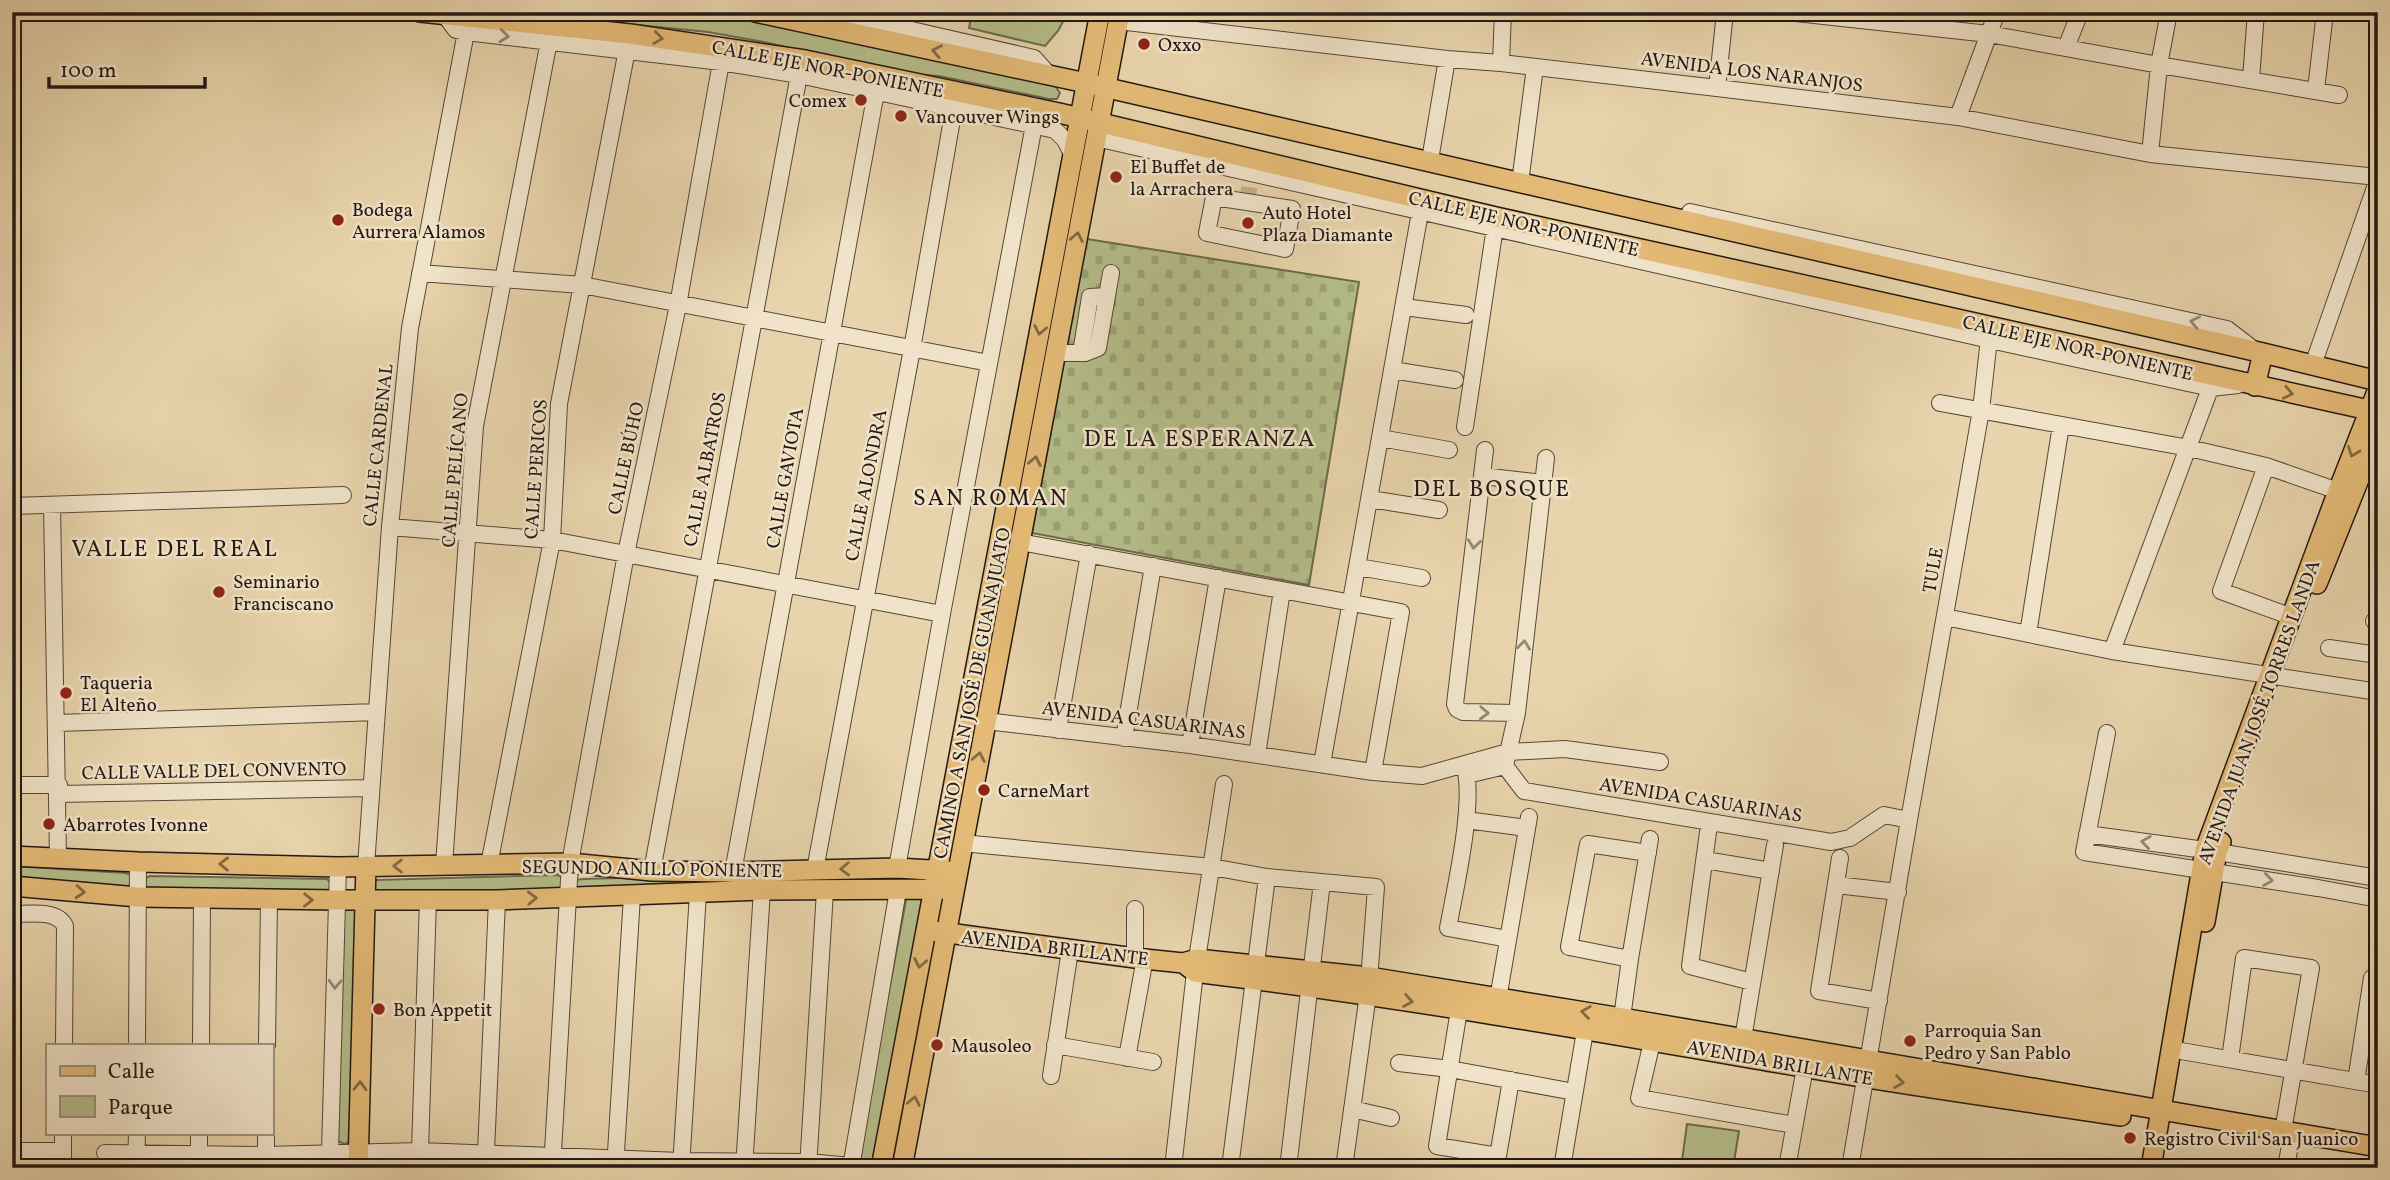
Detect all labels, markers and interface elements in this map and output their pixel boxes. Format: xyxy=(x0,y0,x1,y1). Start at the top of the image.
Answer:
one-way arrow xyxy=(498,29,510,44)
one-way arrow xyxy=(652,30,664,45)
place label: Oxxo xyxy=(1158,33,1201,59)
street label: CALLE EJE NOR-PONIENTE xyxy=(709,35,946,105)
marker: Oxxo xyxy=(1136,36,1152,52)
one-way arrow xyxy=(931,45,943,60)
scale bar xyxy=(49,46,205,90)
street label: AVENIDA LOS NARANJOS xyxy=(1639,46,1864,100)
text: 100 m xyxy=(60,57,117,86)
place label: Comex xyxy=(789,89,847,115)
marker: Comex xyxy=(853,92,869,108)
place label: Vancouver Wings xyxy=(915,105,1059,131)
marker: Vancouver Wings xyxy=(893,108,909,124)
place label: El Buffet de la Arrachera xyxy=(1130,155,1233,203)
marker: El Buffet de la Arrachera xyxy=(1108,169,1124,185)
street label: CALLE EJE NOR-PONIENTE xyxy=(1406,186,1641,264)
place label: Bodega Aurrera Alamos xyxy=(352,198,485,246)
place label: Auto Hotel Plaza Diamante xyxy=(1262,201,1393,249)
marker: Bodega Aurrera Alamos xyxy=(330,212,346,228)
marker: Auto Hotel Plaza Diamante xyxy=(1240,215,1256,231)
one-way arrow xyxy=(1069,231,1084,243)
street label: CALLE EJE NOR-PONIENTE xyxy=(1960,310,2195,388)
one-way arrow xyxy=(2189,316,2201,331)
one-way arrow xyxy=(1033,324,1048,336)
street label: CALLE CARDENAL xyxy=(358,362,400,528)
one-way arrow xyxy=(2282,385,2294,400)
street label: CALLE ALBATROS xyxy=(678,390,734,549)
street label: CALLE PELÍCANO xyxy=(436,392,476,549)
street label: CALLE PERICOS xyxy=(519,398,555,540)
street label: CALLE BÚHO xyxy=(602,399,652,517)
street label: CALLE GAVIOTA xyxy=(761,406,811,551)
street label: CALLE ALONDRA xyxy=(839,407,894,564)
district label: DE LA ESPERANZA xyxy=(1084,424,1316,456)
one-way arrow xyxy=(2347,446,2361,458)
one-way arrow xyxy=(1027,455,1042,467)
district label: DEL BOSQUE xyxy=(1413,474,1571,506)
district label: SAN ROMAN xyxy=(913,483,1069,515)
street label: CAMINO A SAN JOSÉ DE GUANAJUATO xyxy=(928,525,1018,861)
district label: VALLE DEL REAL xyxy=(71,534,279,566)
one-way arrow xyxy=(1467,539,1482,550)
street label: TULE xyxy=(1917,545,1951,595)
street label: AVENIDA JUAN JOSÉ TORRES LANDA xyxy=(2192,557,2327,869)
place label: Seminario Franciscano xyxy=(233,570,334,618)
marker: Seminario Franciscano xyxy=(211,584,227,600)
one-way arrow xyxy=(1517,640,1532,651)
place label: Taqueria El Alteño xyxy=(80,671,157,719)
marker: Taqueria El Alteño xyxy=(58,685,74,701)
street label: AVENIDA CASUARINAS xyxy=(1040,696,1247,746)
one-way arrow xyxy=(1479,705,1490,720)
one-way arrow xyxy=(971,751,986,763)
street label: CALLE VALLE DEL CONVENTO xyxy=(81,757,347,787)
street label: AVENIDA CASUARINAS xyxy=(1597,772,1804,830)
place label: CarneMart xyxy=(998,779,1090,805)
marker: CarneMart xyxy=(976,782,992,798)
place label: Abarrotes Ivonne xyxy=(63,813,208,839)
marker: Abarrotes Ivonne xyxy=(41,816,57,832)
one-way arrow xyxy=(2140,835,2152,850)
street label: SEGUNDO ANILLO PONIENTE xyxy=(521,855,783,885)
one-way arrow xyxy=(218,856,229,872)
one-way arrow xyxy=(392,858,402,874)
one-way arrow xyxy=(839,862,850,877)
one-way arrow xyxy=(2262,873,2274,888)
one-way arrow xyxy=(75,884,86,899)
one-way arrow xyxy=(527,891,538,906)
one-way arrow xyxy=(303,892,313,908)
street label: AVENIDA BRILLANTE xyxy=(959,925,1150,973)
one-way arrow xyxy=(913,957,928,969)
one-way arrow xyxy=(328,979,343,990)
one-way arrow xyxy=(1402,993,1414,1008)
place label: Bon Appetit xyxy=(393,998,493,1024)
marker: Bon Appetit xyxy=(371,1001,387,1017)
one-way arrow xyxy=(1580,1005,1592,1020)
place label: Parroquia San Pedro y San Pablo xyxy=(1924,1019,2071,1067)
marker: Parroquia San Pedro y San Pablo xyxy=(1902,1033,1918,1049)
place label: Mausoleo xyxy=(951,1034,1032,1060)
street label: AVENIDA BRILLANTE xyxy=(1684,1035,1875,1093)
marker: Mausoleo xyxy=(929,1037,945,1053)
legend xyxy=(46,1044,273,1134)
text: Calle xyxy=(108,1058,155,1087)
one-way arrow xyxy=(1893,1074,1905,1089)
one-way arrow xyxy=(353,1080,368,1091)
text: Parque xyxy=(108,1094,173,1123)
one-way arrow xyxy=(906,1095,921,1107)
place label: Registro Civil San Juanico xyxy=(2144,1127,2358,1153)
marker: Registro Civil San Juanico xyxy=(2122,1130,2138,1146)

